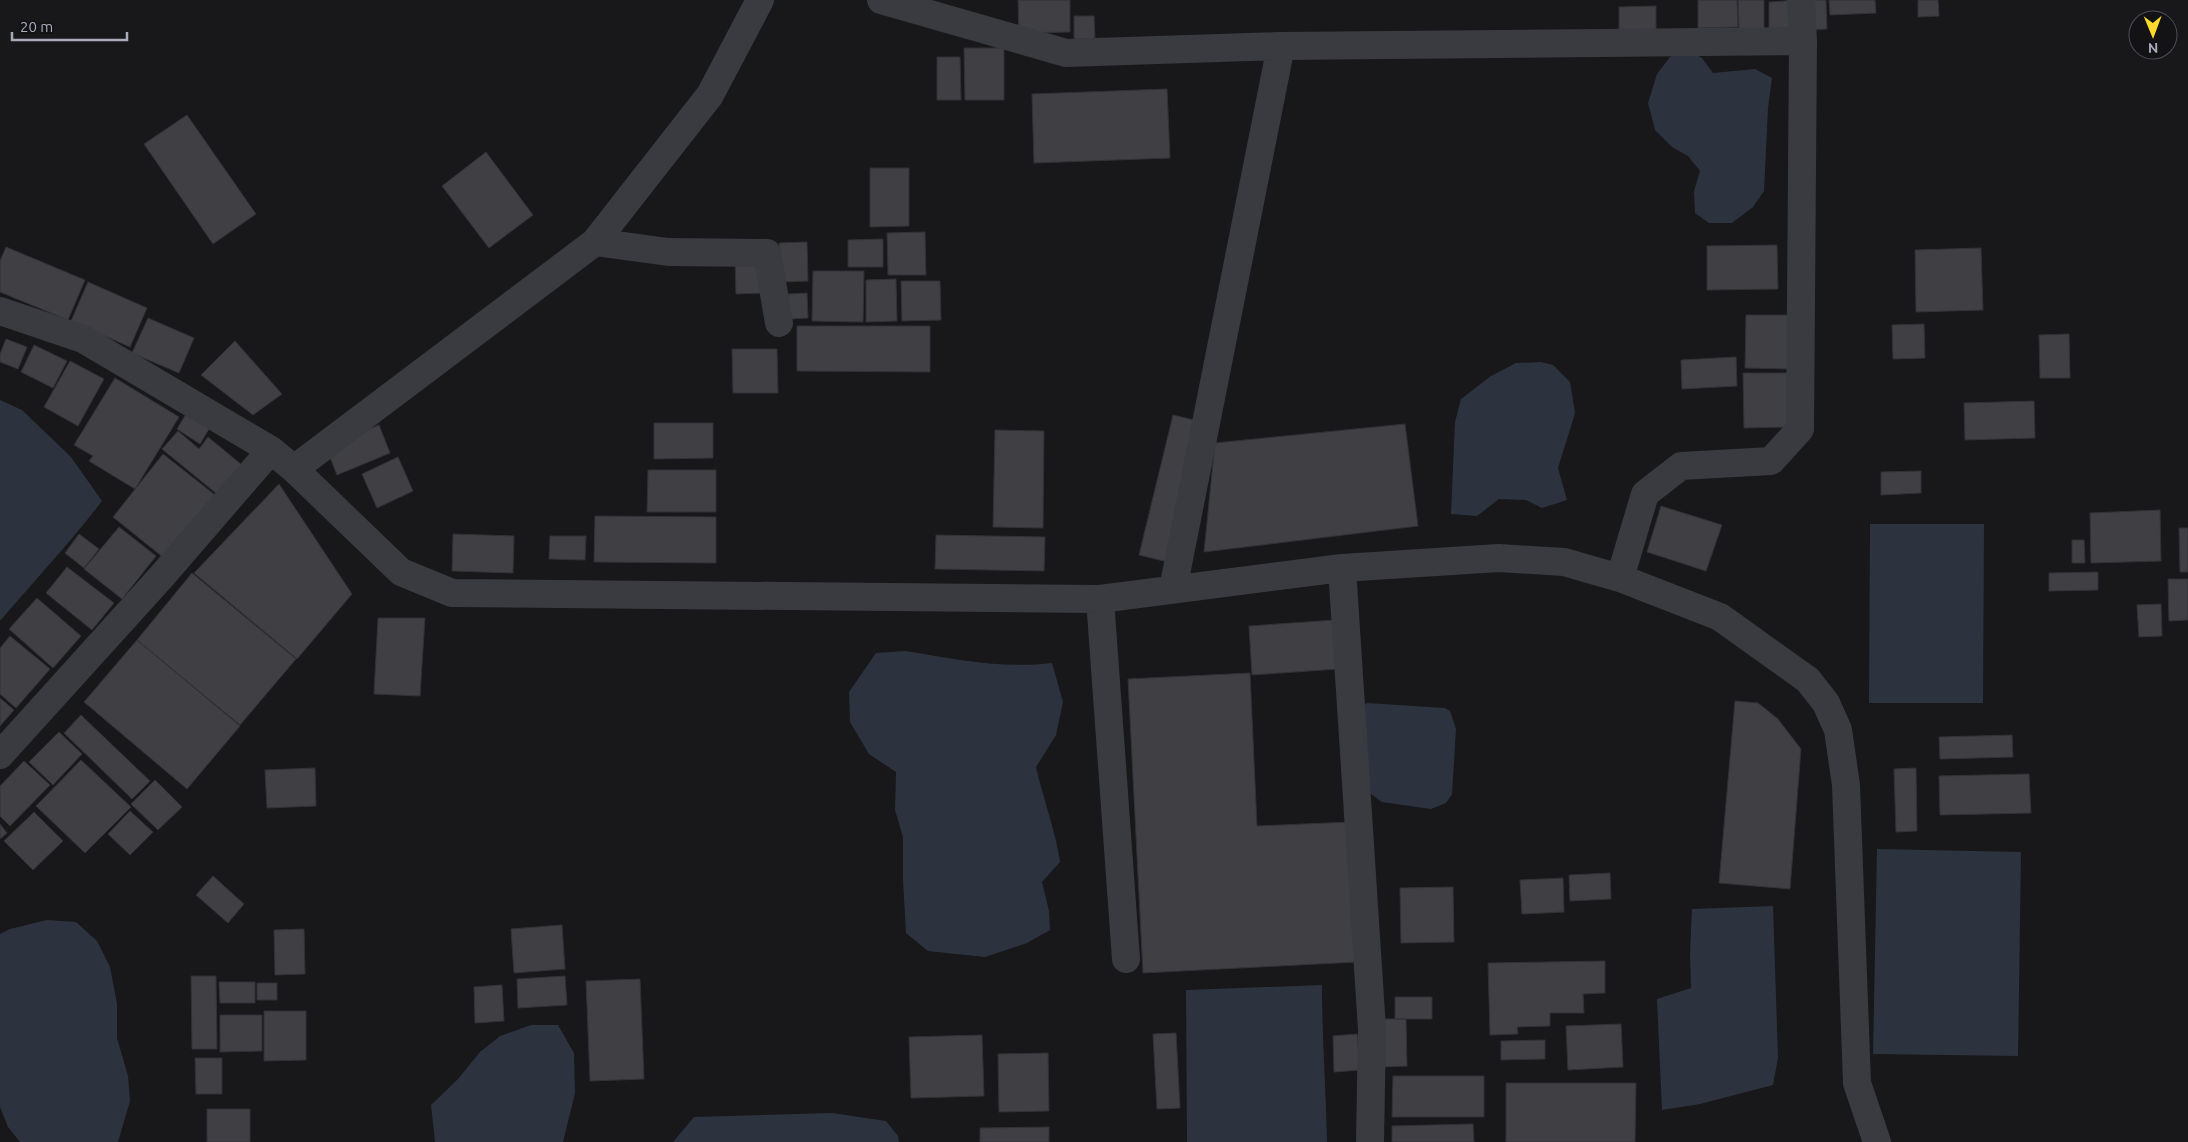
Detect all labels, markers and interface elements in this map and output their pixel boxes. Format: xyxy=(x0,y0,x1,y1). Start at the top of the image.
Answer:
scale bar xyxy=(12,10,128,42)
north arrow xyxy=(2128,10,2178,60)
text: 20 m xyxy=(20,18,53,35)
text: N xyxy=(2148,40,2159,56)

